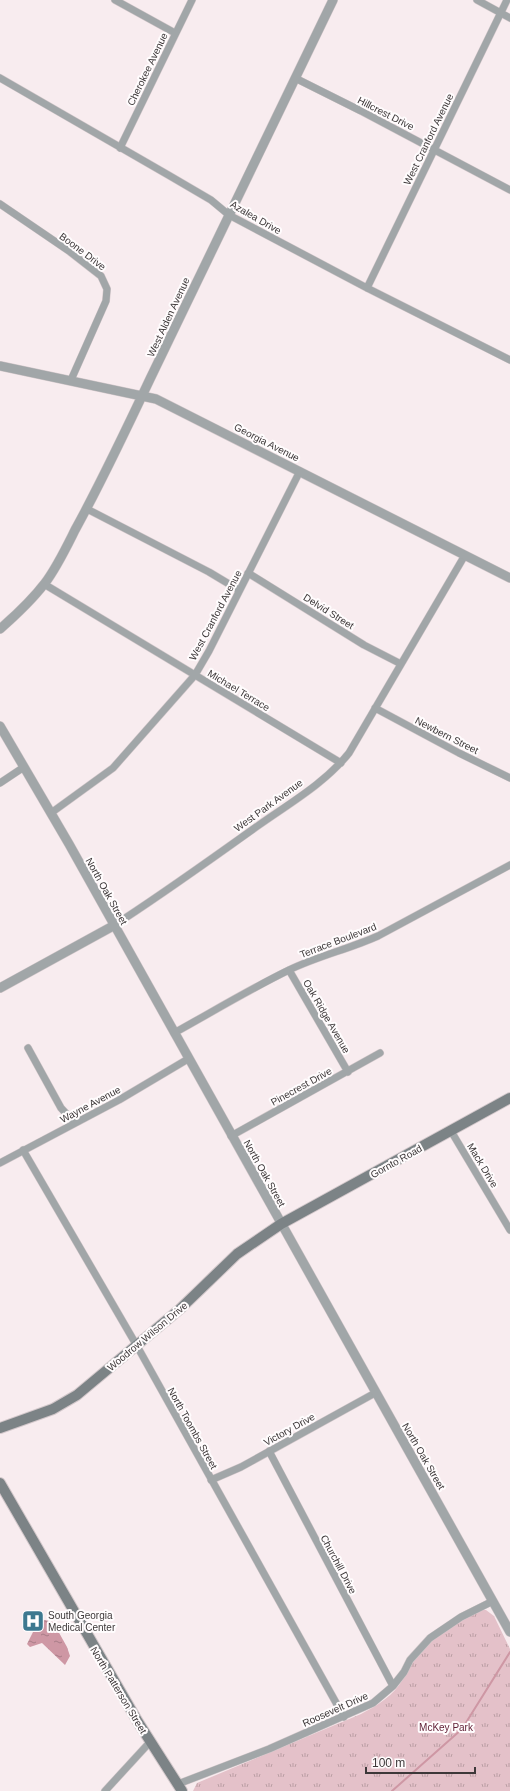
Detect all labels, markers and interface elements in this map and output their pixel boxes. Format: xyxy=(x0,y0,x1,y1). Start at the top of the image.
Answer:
street label: Cherokee Avenue xyxy=(125,31,170,107)
street label: West Cranford Avenue xyxy=(402,91,456,187)
street label: Hillcrest Drive xyxy=(356,95,416,133)
street label: Azalea Drive xyxy=(228,198,283,237)
street label: Boone Drive xyxy=(57,230,108,273)
street label: West Alden Avenue xyxy=(145,275,192,359)
street label: Georgia Avenue xyxy=(232,421,302,464)
street label: West Cranford Avenue xyxy=(187,568,244,662)
street label: Delvid Street xyxy=(302,592,356,631)
street label: Michael Terrace xyxy=(206,668,272,713)
street label: Newbern Street xyxy=(413,715,480,756)
street label: West Park Avenue xyxy=(232,777,305,834)
street label: North Oak Street xyxy=(84,856,130,927)
street label: Terrace Boulevard xyxy=(298,921,378,960)
street label: Oak Ridge Avenue xyxy=(301,977,352,1055)
street label: Pinecrest Drive xyxy=(269,1065,334,1108)
street label: Wayne Avenue xyxy=(58,1084,123,1125)
street label: North Oak Street xyxy=(242,1138,288,1209)
street label: Mack Drive xyxy=(465,1141,500,1190)
street label: Gornto Road xyxy=(369,1143,424,1180)
street label: Woodrow Wilson Drive xyxy=(105,1299,190,1373)
street label: North Toombs Street xyxy=(166,1386,220,1471)
street label: Victory Drive xyxy=(262,1411,317,1448)
street label: North Oak Street xyxy=(400,1421,447,1492)
street label: Churchill Drive xyxy=(318,1533,359,1596)
hospital icon: South Georgia Medical Center xyxy=(20,1608,46,1634)
place label: South Georgia Medical Center xyxy=(48,1610,116,1633)
street label: North Patterson Street xyxy=(88,1645,149,1736)
street label: Roosevelt Drive xyxy=(301,1690,370,1729)
park label: McKey Park xyxy=(419,1722,474,1733)
scale bar xyxy=(366,1749,475,1775)
text: 100 m xyxy=(372,1756,405,1770)

